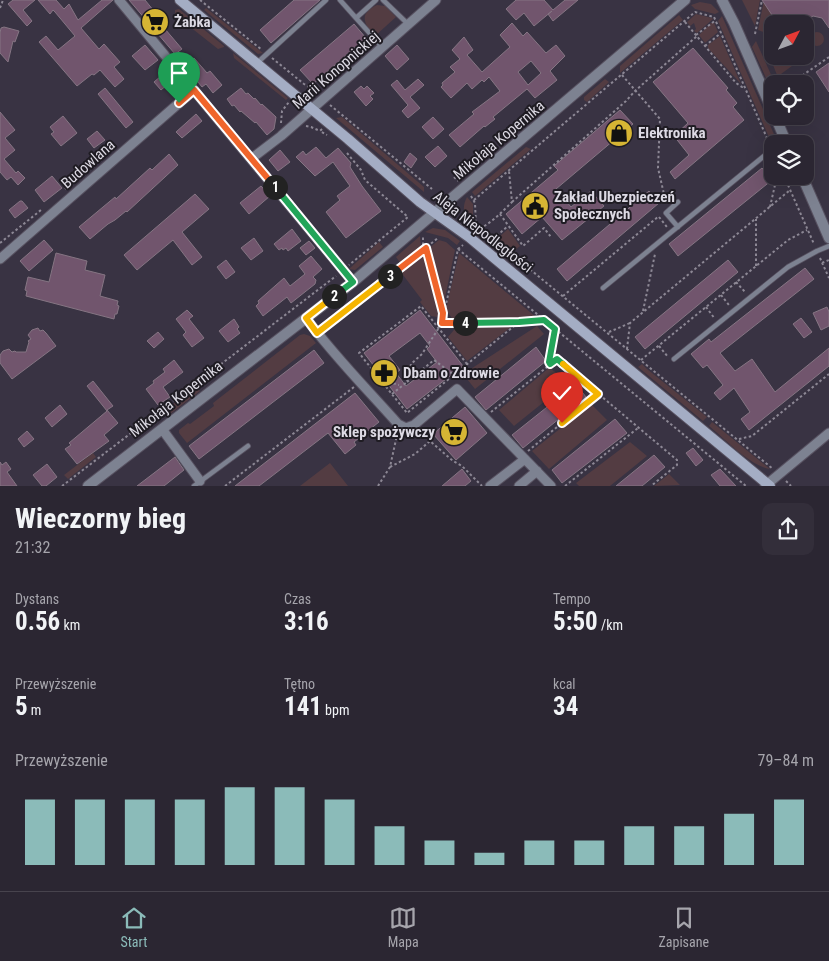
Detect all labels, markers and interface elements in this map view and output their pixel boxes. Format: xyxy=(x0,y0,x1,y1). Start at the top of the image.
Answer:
supermarket icon: Żabka xyxy=(140,7,170,37)
place label: Żabka xyxy=(174,13,211,31)
north arrow xyxy=(764,15,814,65)
map controls xyxy=(764,15,814,185)
street label: Marii Konopnickiej xyxy=(289,27,383,113)
pin xyxy=(158,52,200,103)
icon: arrive xyxy=(165,59,193,87)
button: locate xyxy=(764,75,814,125)
street label: Mikołaja Kopernika xyxy=(450,97,548,183)
shop icon: Elektronika xyxy=(604,118,634,148)
place label: Elektronika xyxy=(638,124,706,142)
button: layers xyxy=(764,135,814,185)
street label: Budowlana xyxy=(57,136,119,192)
pin: 1 xyxy=(262,174,288,200)
text: 1 xyxy=(272,179,279,195)
street label: Aleja Niepodległości xyxy=(430,187,536,277)
place label: Zakład Ubezpieczeń Społecznych xyxy=(554,188,675,223)
public building icon: Zakład Ubezpieczeń Społecznych xyxy=(520,191,550,221)
pin: 3 xyxy=(378,264,402,288)
text: 3 xyxy=(387,268,394,284)
pin: 2 xyxy=(322,284,346,308)
text: 2 xyxy=(331,288,338,304)
pin: 4 xyxy=(452,310,478,336)
text: 4 xyxy=(462,315,469,331)
street label: Mikołaja Kopernika xyxy=(126,357,226,441)
pharmacy icon: Dbam o Zdrowie xyxy=(369,358,399,388)
place label: Dbam o Zdrowie xyxy=(403,364,499,382)
pin xyxy=(541,372,583,423)
icon: check xyxy=(548,379,576,407)
supermarket icon: Sklep spożywczy xyxy=(439,417,469,447)
place label: Sklep spożywczy xyxy=(333,423,435,441)
text: Wieczorny bieg xyxy=(15,502,186,535)
button: share xyxy=(762,503,814,555)
text: 21:32 xyxy=(15,538,50,557)
text: Dystans xyxy=(15,591,59,607)
text: Czas xyxy=(284,591,311,607)
text: Tempo xyxy=(553,591,591,607)
text: 0.56 xyxy=(15,607,60,636)
text: 3:16 xyxy=(284,607,329,636)
text: 5:50 xyxy=(553,607,598,636)
text: km xyxy=(60,617,80,633)
text: /km xyxy=(598,617,623,633)
text: Przewyższenie xyxy=(15,676,96,692)
text: Tętno xyxy=(284,676,315,692)
text: kcal xyxy=(553,676,576,692)
text: 5 xyxy=(15,692,28,721)
text: 141 xyxy=(284,692,322,721)
text: 34 xyxy=(553,692,578,721)
text: m xyxy=(28,702,41,718)
text: bpm xyxy=(322,702,349,718)
text: Przewyższenie xyxy=(15,751,108,770)
text: 79–84 m xyxy=(758,751,814,770)
tab: Start xyxy=(120,904,148,950)
tab: Mapa xyxy=(388,904,419,950)
tab: Zapisane xyxy=(658,904,709,950)

